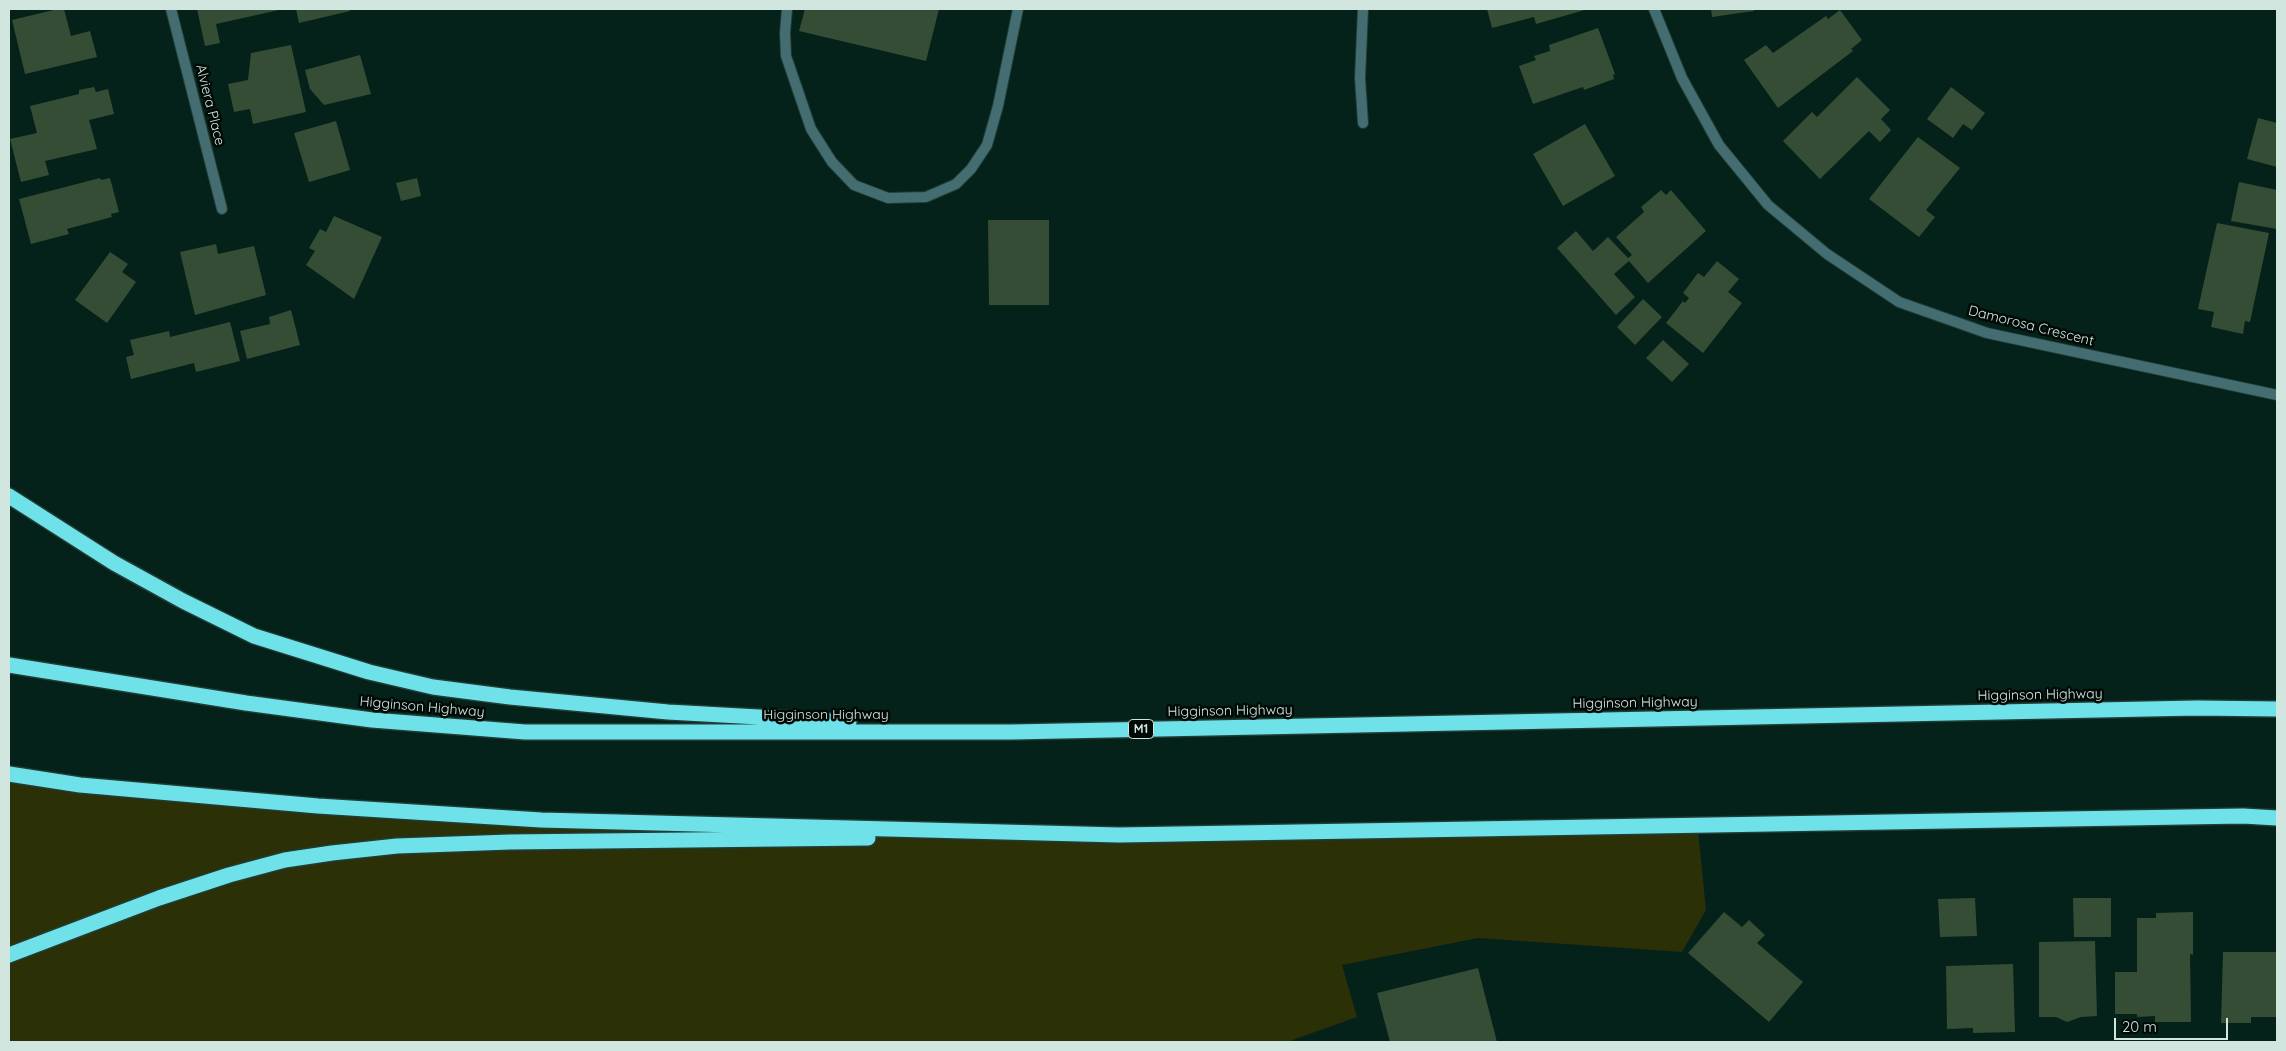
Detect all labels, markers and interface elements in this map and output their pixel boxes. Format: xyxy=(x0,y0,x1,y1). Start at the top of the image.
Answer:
street label: Alviera Place xyxy=(192,63,228,147)
street label: Damorosa Crescent xyxy=(1966,302,2096,350)
street label: Higginson Highway xyxy=(1977,686,2103,704)
street label: Higginson Highway xyxy=(359,693,485,721)
street label: Higginson Highway xyxy=(1572,694,1698,712)
street label: Higginson Highway xyxy=(1167,702,1293,720)
street label: Higginson Highway xyxy=(763,707,889,723)
road number: M1 xyxy=(1128,720,1154,739)
scale bar xyxy=(2116,1008,2230,1040)
text: 20 m xyxy=(2122,1017,2157,1036)

